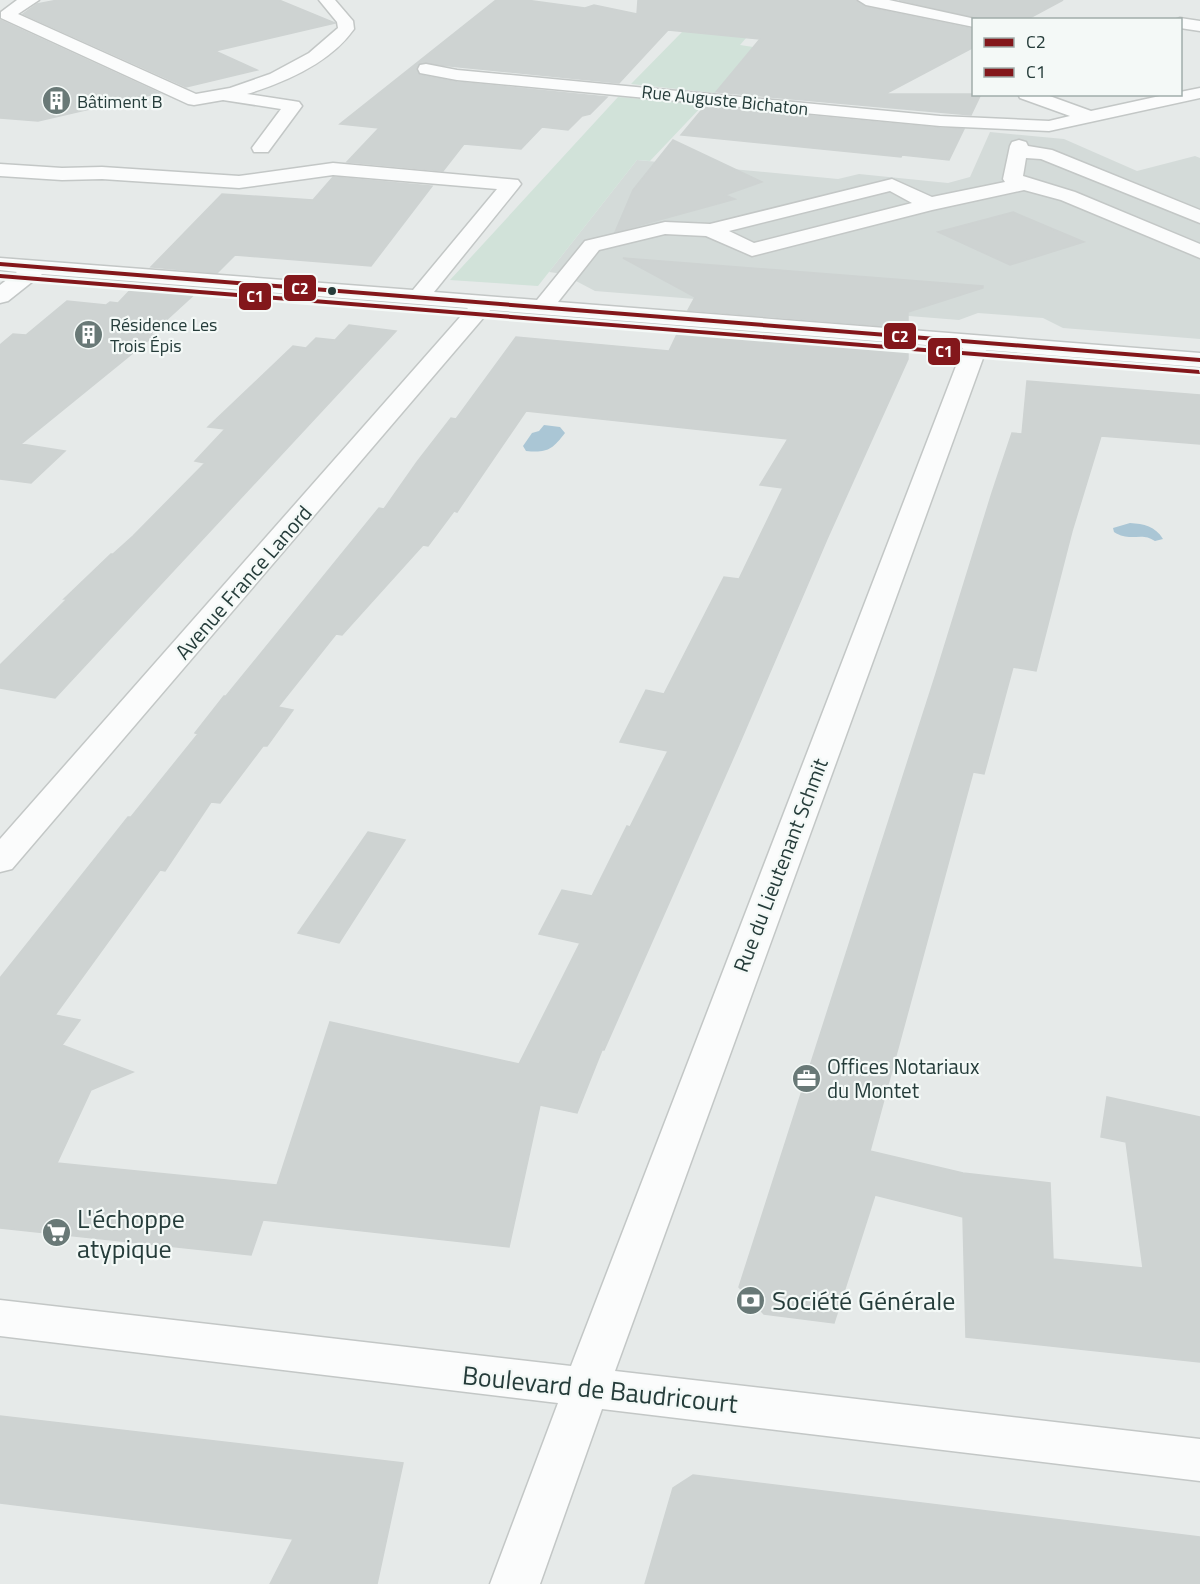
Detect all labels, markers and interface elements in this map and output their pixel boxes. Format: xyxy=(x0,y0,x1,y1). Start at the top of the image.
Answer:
legend xyxy=(972,18,1182,96)
text: C2 xyxy=(1026,28,1046,55)
text: C1 xyxy=(1026,58,1046,85)
street label: Rue Auguste Bichaton xyxy=(640,78,810,122)
building icon: Bâtiment B xyxy=(40,85,72,117)
place label: Bâtiment B xyxy=(77,88,162,115)
line badge: C2 xyxy=(283,274,317,302)
text: C2 xyxy=(291,276,309,300)
line badge: C1 xyxy=(238,282,272,311)
text: C1 xyxy=(246,284,264,308)
unlabelled marker xyxy=(326,285,338,297)
place label: Résidence Les Trois Épis xyxy=(110,311,217,359)
building icon: Résidence Les Trois Épis xyxy=(73,318,105,350)
line badge: C2 xyxy=(883,322,917,350)
text: C2 xyxy=(891,324,909,348)
line badge: C1 xyxy=(927,337,961,366)
text: C1 xyxy=(935,339,953,363)
street label: Avenue France Lanord xyxy=(167,498,319,666)
street label: Rue du Lieutenant Schmit xyxy=(724,753,836,977)
place label: Offices Notariaux du Montet xyxy=(827,1050,980,1106)
office icon: Offices Notariaux du Montet xyxy=(790,1062,822,1094)
place label: L'échoppe atypique xyxy=(77,1199,185,1268)
supermarket icon: L'échoppe atypique xyxy=(40,1217,72,1249)
place label: Société Générale xyxy=(772,1281,955,1320)
bank icon: Société Générale xyxy=(735,1284,767,1316)
street label: Boulevard de Baudricourt xyxy=(460,1355,740,1423)

